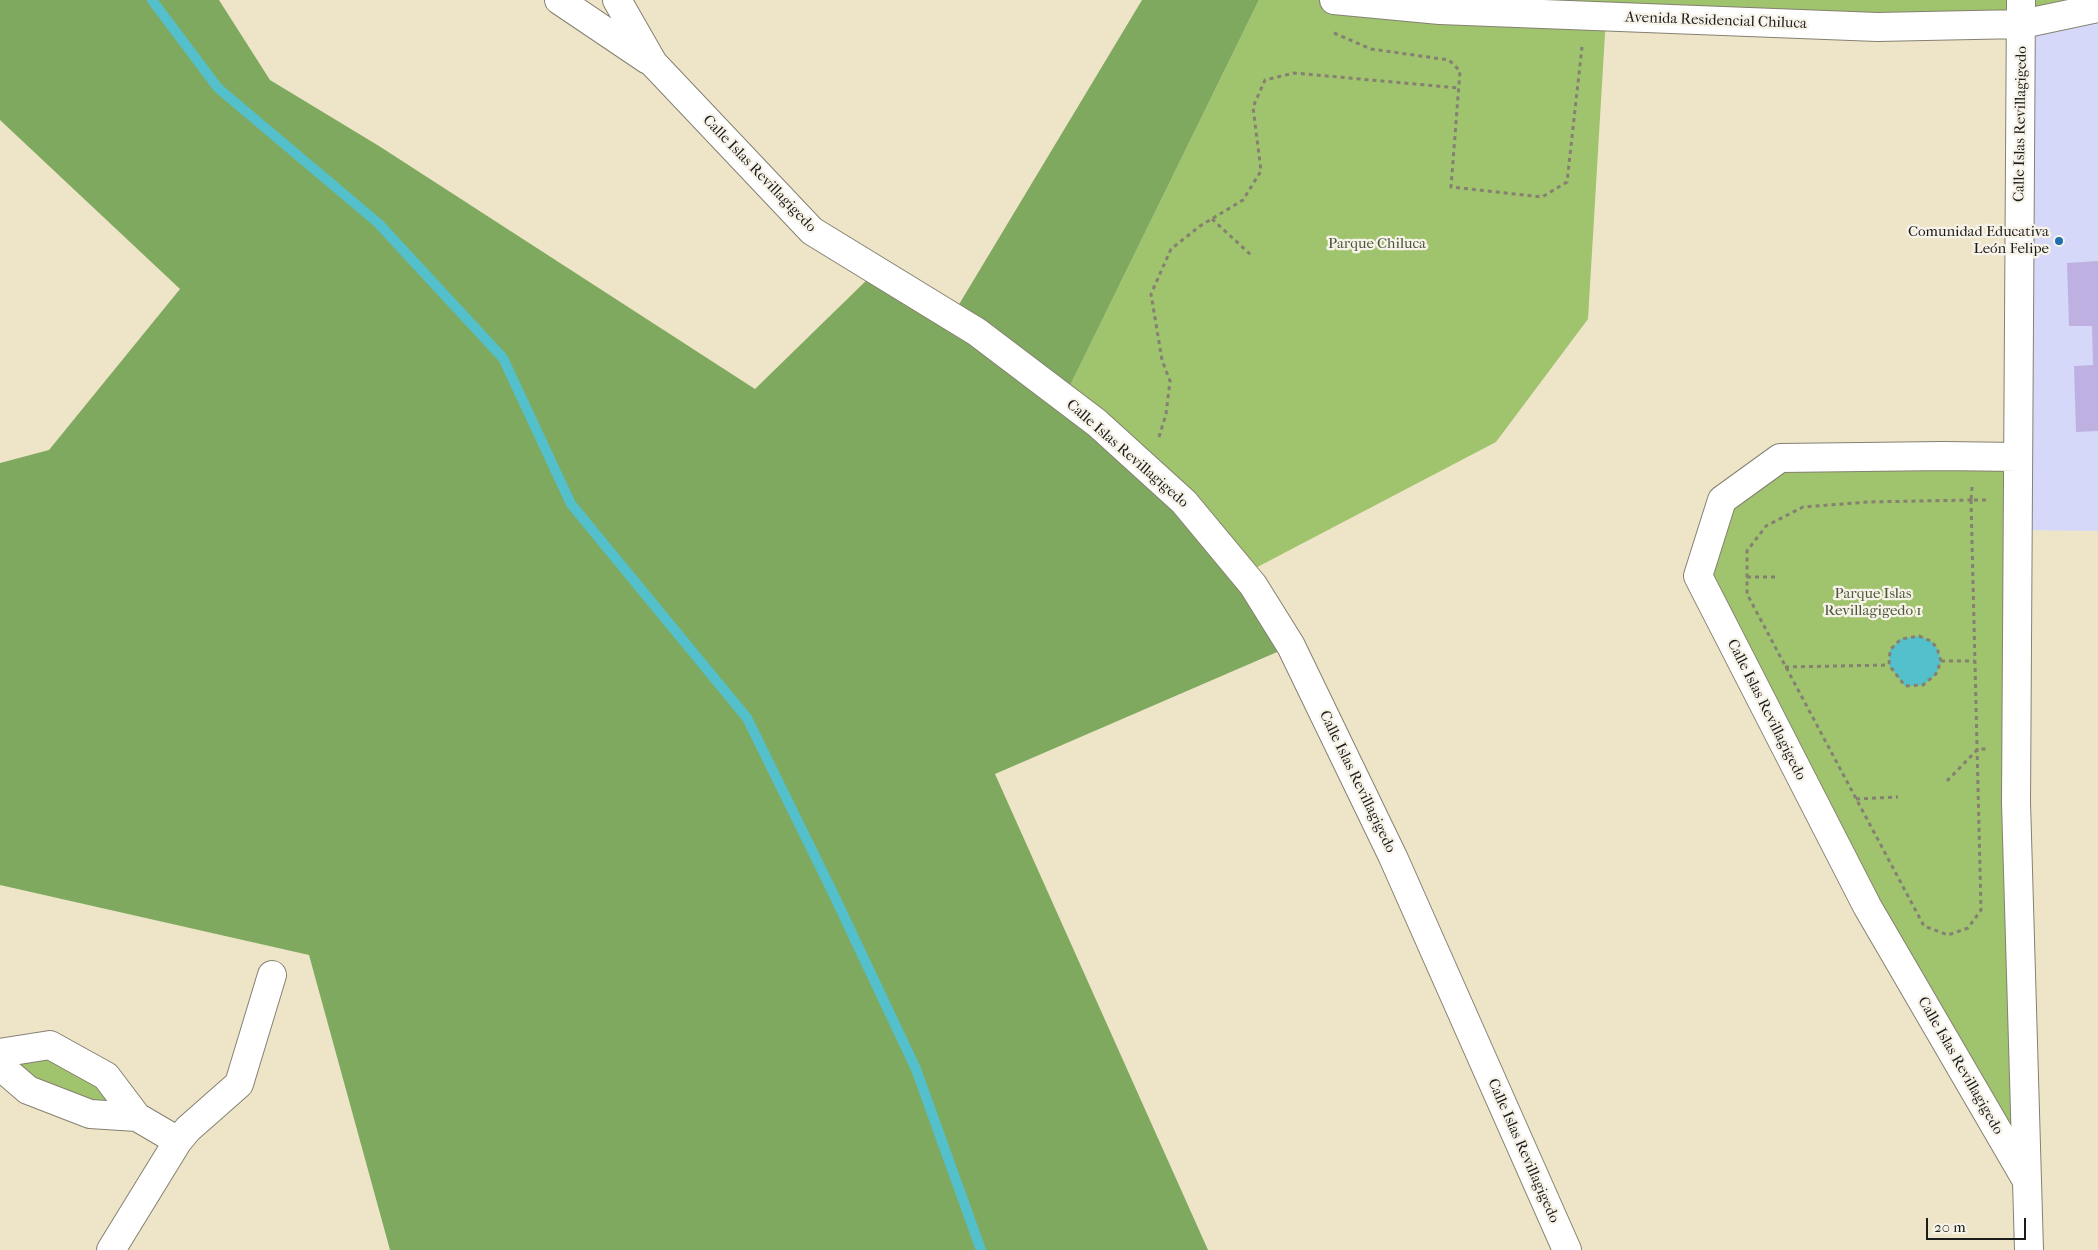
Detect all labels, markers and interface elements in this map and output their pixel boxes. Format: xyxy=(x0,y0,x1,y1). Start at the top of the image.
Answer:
street label: Avenida Residencial Chiluca xyxy=(1625,9,1807,33)
street label: Calle Islas Revillagigedo xyxy=(2011,46,2031,202)
street label: Calle Islas Revillagigedo xyxy=(698,112,820,236)
place label: Comunidad Educativa León Felipe xyxy=(1908,223,2049,258)
park label: Parque Chiluca xyxy=(1328,235,1426,253)
marker: Comunidad Educativa León Felipe xyxy=(2053,235,2065,247)
street label: Calle Islas Revillagigedo xyxy=(1062,396,1192,512)
park label: Parque Islas Revillagigedo 1 xyxy=(1824,585,1922,620)
street label: Calle Islas Revillagigedo xyxy=(1723,636,1809,784)
street label: Calle Islas Revillagigedo xyxy=(1315,708,1399,856)
street label: Calle Islas Revillagigedo xyxy=(1913,994,2007,1138)
street label: Calle Islas Revillagigedo xyxy=(1483,1076,1563,1226)
scale bar xyxy=(1928,1208,2028,1240)
text: 20 m xyxy=(1934,1218,1966,1236)

